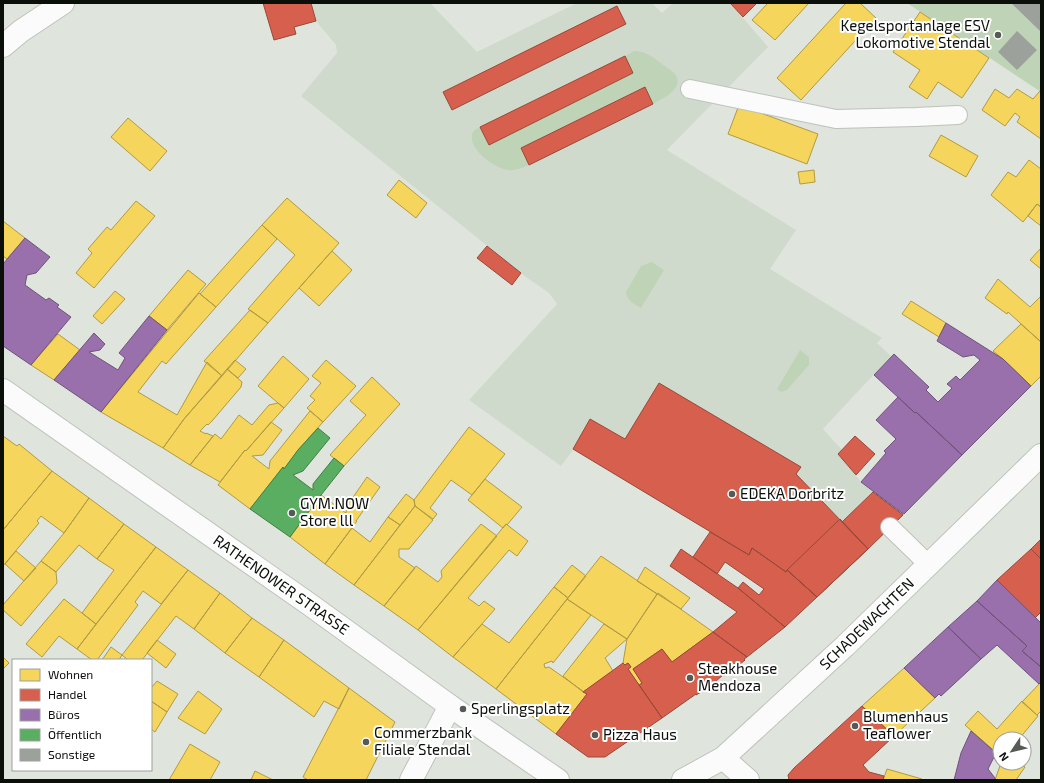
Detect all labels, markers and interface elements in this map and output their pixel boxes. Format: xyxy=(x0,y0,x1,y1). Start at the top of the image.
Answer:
place label: Kegelsportanlage ESV Lokomotive Stendal xyxy=(841,16,991,51)
marker: Kegelsportanlage ESV Lokomotive Stendal xyxy=(993,30,1003,40)
place label: EDEKA Dorbritz xyxy=(740,484,844,502)
marker: EDEKA Dorbritz xyxy=(727,489,737,499)
place label: GYM.NOW Store lll xyxy=(300,494,369,529)
marker: GYM.NOW Store lll xyxy=(287,508,297,518)
street label: RATHENOWER STRASSE xyxy=(210,530,353,638)
street label: SCHADEWACHTEN xyxy=(815,574,917,673)
legend xyxy=(12,659,152,771)
place label: Steakhouse Mendoza xyxy=(698,659,777,694)
text: Wohnen xyxy=(48,667,93,681)
marker: Steakhouse Mendoza xyxy=(685,673,695,683)
text: Handel xyxy=(48,687,87,701)
place label: Sperlingsplatz xyxy=(471,699,570,717)
marker: Sperlingsplatz xyxy=(458,704,468,714)
text: Büros xyxy=(48,707,80,721)
place label: Blumenhaus Teaflower xyxy=(863,707,948,742)
marker: Blumenhaus Teaflower xyxy=(850,721,860,731)
place label: Commerzbank Filiale Stendal xyxy=(374,723,473,758)
place label: Pizza Haus xyxy=(603,725,677,743)
text: Öffentlich xyxy=(48,727,102,741)
marker: Pizza Haus xyxy=(590,730,600,740)
north arrow xyxy=(992,731,1032,771)
marker: Commerzbank Filiale Stendal xyxy=(361,737,371,747)
text: Sonstige xyxy=(48,747,95,761)
text: N xyxy=(996,750,1011,764)

